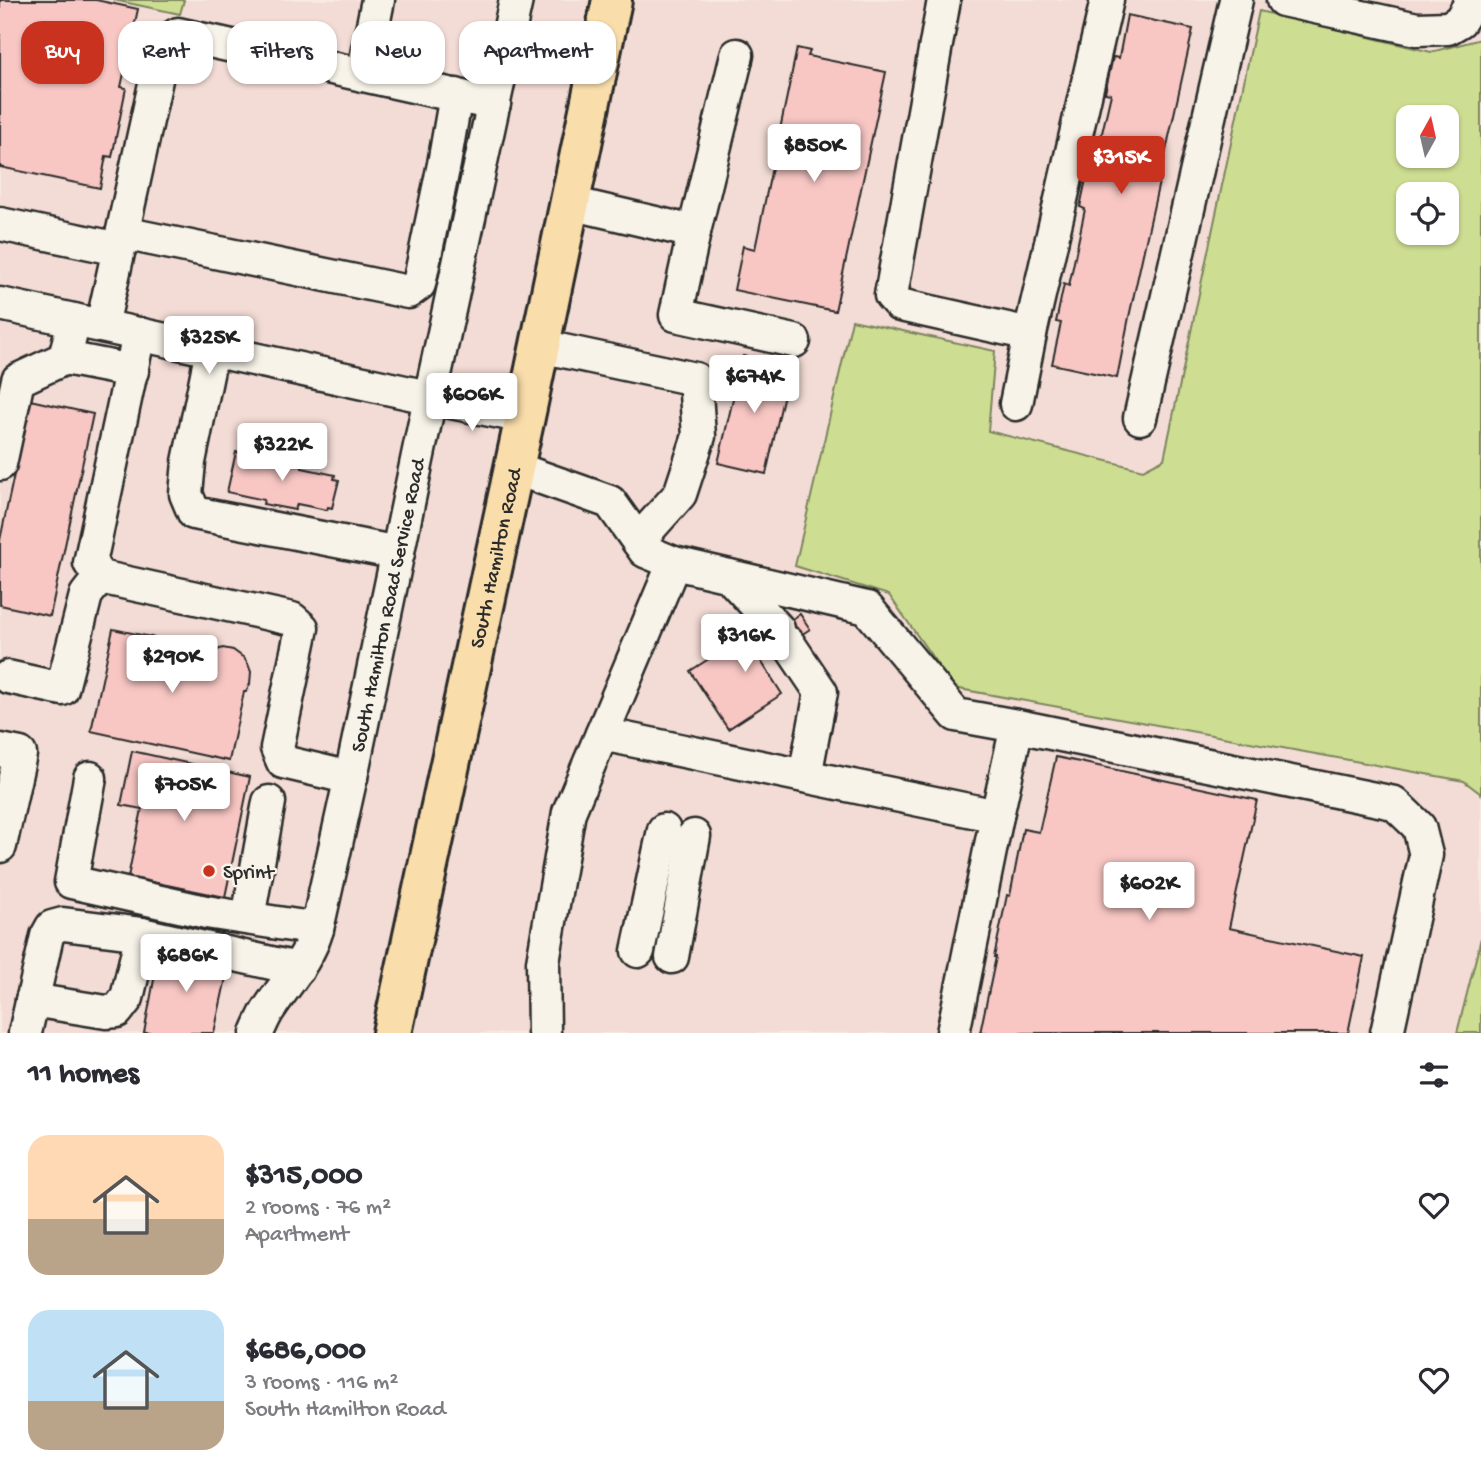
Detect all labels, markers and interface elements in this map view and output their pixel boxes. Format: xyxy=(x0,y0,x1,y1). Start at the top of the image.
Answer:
chip: Buy xyxy=(21,21,104,84)
chip: Rent xyxy=(118,21,213,84)
chip: Filters xyxy=(227,21,337,84)
chip: New xyxy=(351,21,445,84)
chip: Apartment xyxy=(459,21,616,84)
north arrow xyxy=(1396,105,1460,168)
map controls xyxy=(1396,105,1459,245)
pin: $850K xyxy=(765,124,863,184)
text: $850K xyxy=(784,133,844,160)
pin: $315K xyxy=(1072,136,1170,196)
text: $315K xyxy=(1093,145,1149,172)
button: locate xyxy=(1396,182,1459,245)
pin: $325K xyxy=(160,316,258,376)
text: $325K xyxy=(180,325,238,352)
pin: $674K xyxy=(705,356,803,415)
text: $674K xyxy=(725,364,783,391)
pin: $606K xyxy=(423,374,521,433)
text: $606K xyxy=(442,382,502,409)
pin: $322K xyxy=(233,424,331,483)
text: $322K xyxy=(253,432,311,459)
street label: South Hamilton Road Service Road xyxy=(347,455,433,755)
street label: South Hamilton Road xyxy=(466,465,530,651)
pin: $316K xyxy=(696,614,794,674)
text: $316K xyxy=(717,623,773,650)
pin: $290K xyxy=(123,636,221,695)
text: $290K xyxy=(143,644,201,671)
pin: $705K xyxy=(135,764,233,823)
text: $705K xyxy=(154,772,214,799)
place label: Sprint xyxy=(223,862,276,887)
pin: $602K xyxy=(1100,862,1198,922)
marker: Sprint xyxy=(201,863,217,879)
text: $602K xyxy=(1120,871,1179,898)
pin: $686K xyxy=(137,934,235,994)
text: $686K xyxy=(157,943,215,970)
icon: filters xyxy=(1415,1056,1453,1094)
text: 11 homes xyxy=(28,1058,139,1093)
text: $315,000 xyxy=(245,1160,362,1195)
icon: home xyxy=(84,1163,168,1247)
icon: heart xyxy=(1415,1186,1453,1224)
text: 2 rooms · 76 m² xyxy=(245,1195,391,1222)
text: Apartment xyxy=(245,1222,349,1249)
text: $686,000 xyxy=(245,1335,366,1370)
icon: home xyxy=(84,1338,168,1422)
icon: heart xyxy=(1415,1361,1453,1399)
text: 3 rooms · 116 m² xyxy=(245,1370,398,1397)
text: South Hamilton Road xyxy=(245,1397,446,1424)

